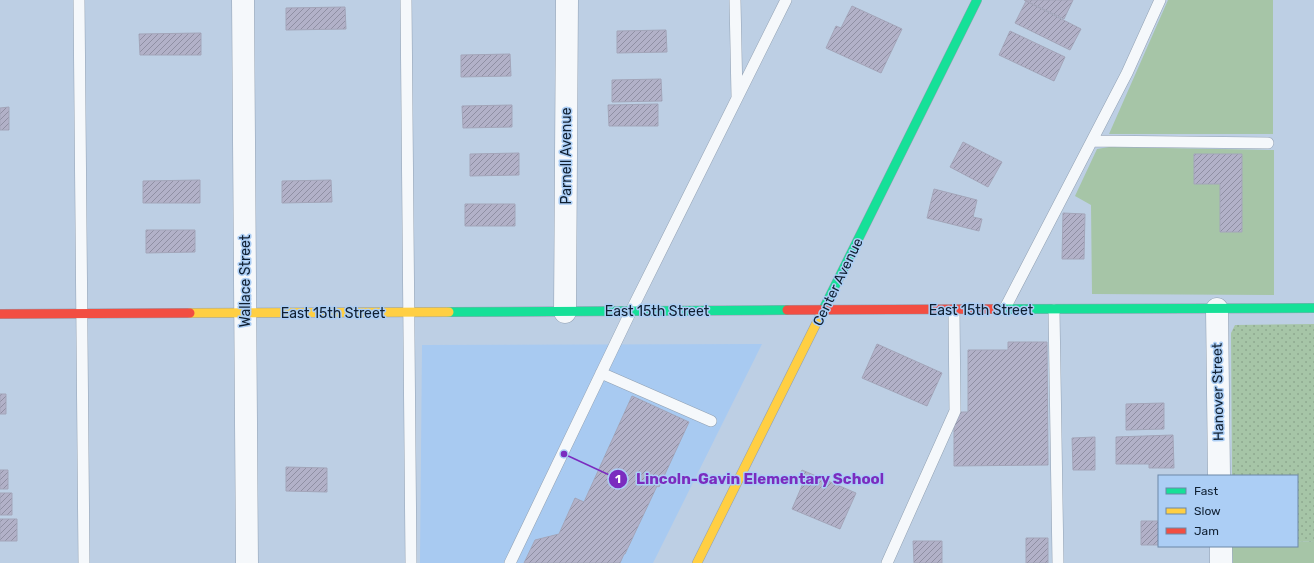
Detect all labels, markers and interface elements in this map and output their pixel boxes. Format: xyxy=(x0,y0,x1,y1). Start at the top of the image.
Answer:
street label: Parnell Avenue xyxy=(558,107,575,205)
street label: Wallace Street xyxy=(237,234,254,327)
street label: Center Avenue xyxy=(809,235,867,329)
street label: East 15th Street xyxy=(929,302,1034,319)
street label: East 15th Street xyxy=(605,303,710,320)
street label: East 15th Street xyxy=(281,305,386,322)
street label: Hanover Street xyxy=(1209,342,1227,441)
callout: Lincoln-Gavin Elementary School xyxy=(608,466,892,493)
text: Lincoln-Gavin Elementary School xyxy=(636,470,884,488)
text: 1 xyxy=(615,472,621,486)
legend xyxy=(1158,475,1298,547)
text: Fast xyxy=(1194,484,1218,498)
text: Slow xyxy=(1194,504,1221,518)
text: Jam xyxy=(1194,524,1219,538)

